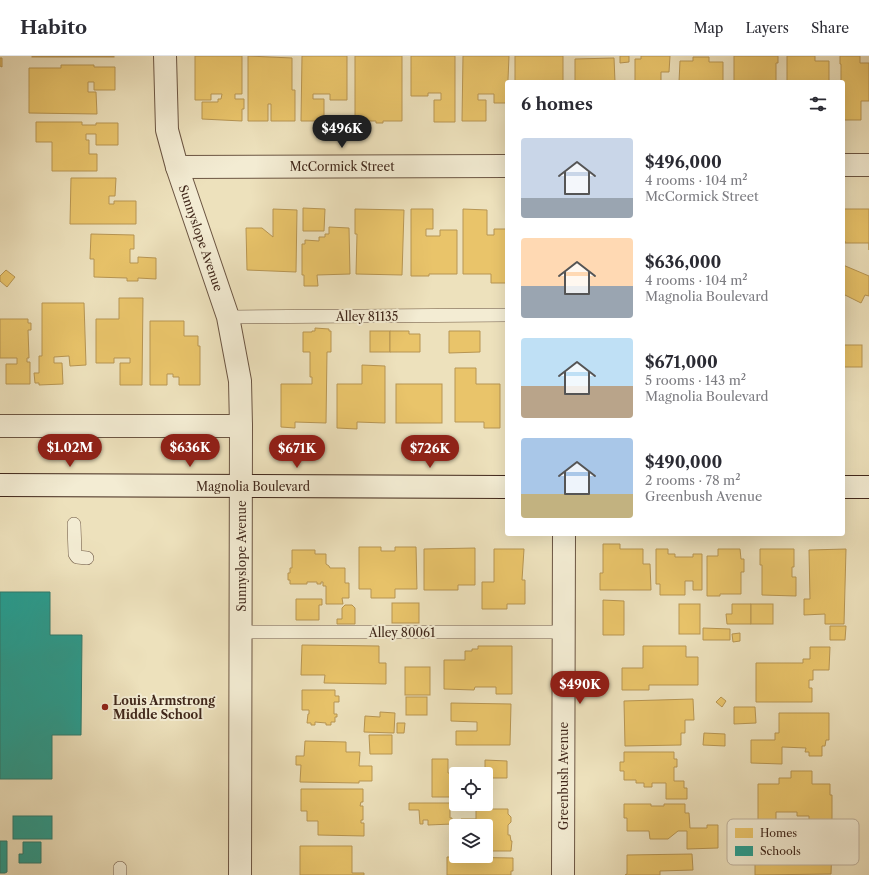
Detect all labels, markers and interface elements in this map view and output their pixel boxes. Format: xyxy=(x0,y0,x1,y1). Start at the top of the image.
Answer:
text: Habito xyxy=(20,16,87,39)
text: Map xyxy=(693,19,723,37)
text: Layers xyxy=(745,19,789,37)
text: Share xyxy=(811,19,849,37)
icon: filters xyxy=(807,93,829,115)
text: 6 homes xyxy=(521,94,593,114)
pin: $496K xyxy=(314,115,370,149)
text: $496K xyxy=(322,120,362,136)
text: $496,000 xyxy=(645,152,722,172)
icon: home xyxy=(553,154,601,202)
street label: McCormick Street xyxy=(290,159,395,174)
text: 4 rooms · 104 m² xyxy=(645,172,748,188)
street label: Sunnyslope Avenue xyxy=(176,183,226,293)
text: McCormick Street xyxy=(645,188,759,204)
text: $636,000 xyxy=(645,252,721,272)
icon: home xyxy=(553,254,601,302)
text: 4 rooms · 104 m² xyxy=(645,272,748,288)
text: Magnolia Boulevard xyxy=(645,288,769,304)
street label: Alley 81135 xyxy=(335,309,398,324)
text: $671,000 xyxy=(645,352,718,372)
icon: home xyxy=(553,354,601,402)
text: 5 rooms · 143 m² xyxy=(645,372,746,388)
text: Magnolia Boulevard xyxy=(645,388,769,404)
pin: $1.02M xyxy=(37,434,103,468)
pin: $636K xyxy=(162,434,218,468)
pin: $671K xyxy=(269,435,325,469)
pin: $726K xyxy=(402,435,458,469)
text: $1.02M xyxy=(47,439,93,455)
text: $636K xyxy=(170,439,210,455)
text: $671K xyxy=(278,440,316,456)
text: $726K xyxy=(410,440,450,456)
text: $490,000 xyxy=(645,452,722,472)
icon: home xyxy=(553,454,601,502)
text: 2 rooms · 78 m² xyxy=(645,472,741,488)
street label: Magnolia Boulevard xyxy=(196,479,311,494)
text: Greenbush Avenue xyxy=(645,488,762,504)
street label: Sunnyslope Avenue xyxy=(234,500,249,612)
street label: Alley 80061 xyxy=(368,625,435,640)
pin: $490K xyxy=(552,671,608,705)
text: $490K xyxy=(559,676,601,692)
place label: Louis Armstrong Middle School xyxy=(113,693,216,722)
marker: Louis Armstrong Middle School xyxy=(100,702,110,712)
street label: Greenbush Avenue xyxy=(556,722,571,830)
map controls xyxy=(449,767,493,863)
button: locate xyxy=(449,767,493,811)
button: layers xyxy=(449,819,493,863)
legend xyxy=(727,819,859,865)
text: Homes xyxy=(760,826,797,840)
text: Schools xyxy=(760,844,801,858)

